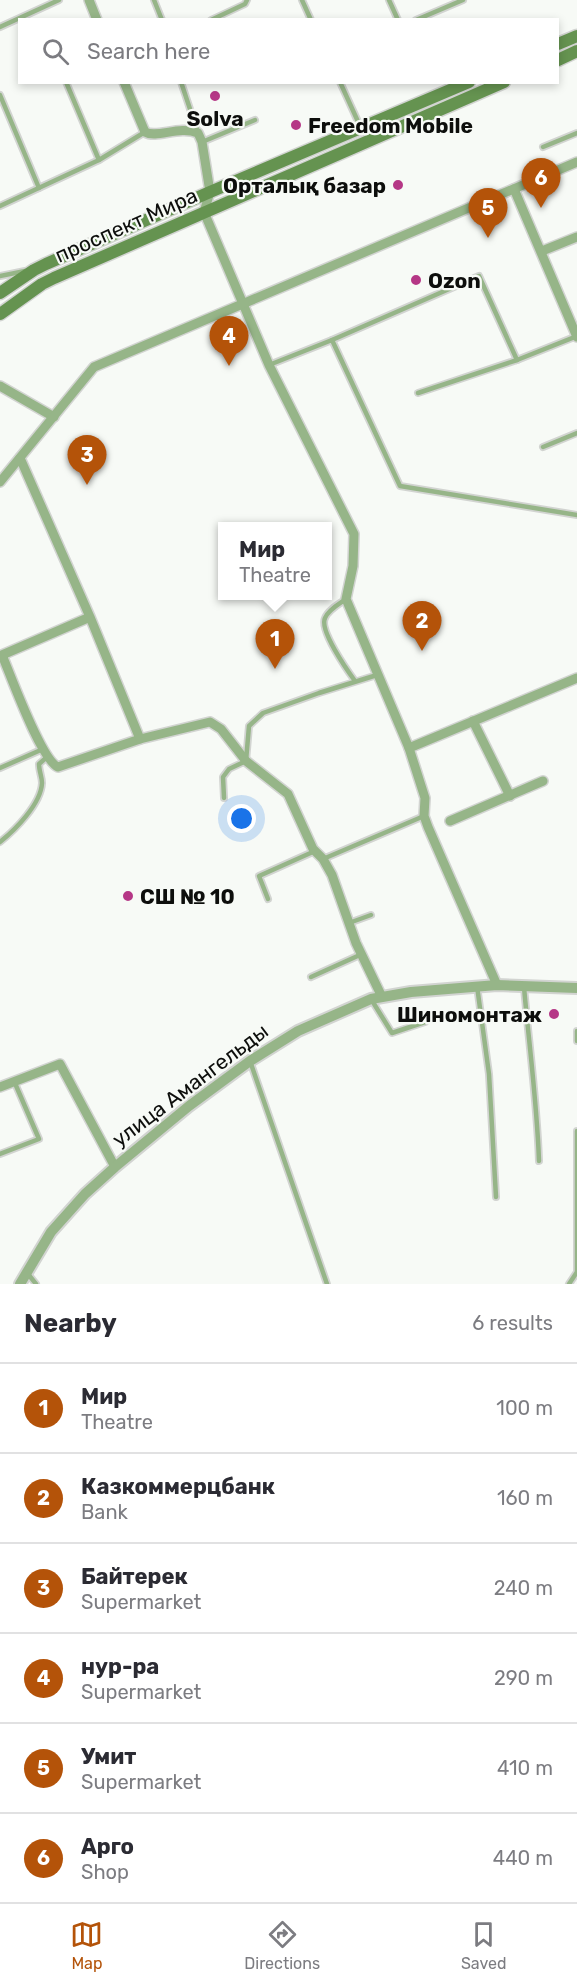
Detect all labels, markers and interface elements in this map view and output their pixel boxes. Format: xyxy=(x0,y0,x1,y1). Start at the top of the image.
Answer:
search box xyxy=(18,18,559,84)
icon: search xyxy=(39,35,72,68)
text: Search here xyxy=(87,38,210,65)
marker: Solva xyxy=(208,89,222,103)
place label: Solva xyxy=(186,106,244,131)
place label: Freedom Mobile xyxy=(308,113,473,138)
marker: Freedom Mobile xyxy=(289,118,303,132)
pin: 6 xyxy=(522,158,560,208)
place label: Орталық базар xyxy=(223,173,386,198)
marker: Орталық базар xyxy=(391,178,405,192)
street label: проспект Мира xyxy=(51,182,201,268)
pin: 5 xyxy=(468,188,508,238)
place label: Ozon xyxy=(428,268,481,293)
marker: Ozon xyxy=(409,273,423,287)
pin: 4 xyxy=(210,316,248,366)
pin: 3 xyxy=(68,436,106,485)
popup xyxy=(218,522,332,600)
text: Мир xyxy=(239,536,285,563)
text: Theatre xyxy=(239,563,311,587)
pin: 2 xyxy=(402,602,442,651)
pin: 1 xyxy=(256,620,294,669)
your location xyxy=(227,804,256,833)
place label: СШ № 10 xyxy=(140,884,235,909)
marker: СШ № 10 xyxy=(121,889,135,903)
place label: Шиномонтаж xyxy=(397,1002,542,1027)
marker: Шиномонтаж xyxy=(547,1007,561,1021)
street label: улица Амангельды xyxy=(107,1018,273,1152)
text: Nearby xyxy=(24,1308,117,1339)
text: 6 results xyxy=(472,1311,553,1335)
text: Мир xyxy=(81,1383,127,1410)
text: 1 xyxy=(39,1396,48,1420)
text: 100 m xyxy=(496,1396,553,1420)
text: Theatre xyxy=(81,1410,153,1434)
text: Казкоммерцбанк xyxy=(81,1473,275,1500)
text: 2 xyxy=(37,1486,50,1510)
text: 160 m xyxy=(497,1486,553,1510)
text: Bank xyxy=(81,1500,128,1524)
text: Байтерек xyxy=(81,1563,188,1590)
text: 3 xyxy=(37,1576,50,1600)
text: 240 m xyxy=(494,1576,553,1600)
text: Supermarket xyxy=(81,1590,201,1614)
text: нур-ра xyxy=(81,1653,159,1680)
text: 4 xyxy=(37,1666,50,1690)
text: 290 m xyxy=(494,1666,553,1690)
text: Supermarket xyxy=(81,1680,201,1704)
text: Умит xyxy=(81,1743,136,1770)
text: 5 xyxy=(37,1756,50,1780)
text: 410 m xyxy=(497,1756,553,1780)
text: Supermarket xyxy=(81,1770,201,1794)
text: Арго xyxy=(81,1833,134,1860)
text: 6 xyxy=(37,1846,50,1870)
text: 440 m xyxy=(493,1846,553,1870)
text: Shop xyxy=(81,1860,129,1884)
tab: Map xyxy=(70,1918,103,1973)
tab: Directions xyxy=(244,1918,320,1973)
tab: Saved xyxy=(461,1918,507,1973)

